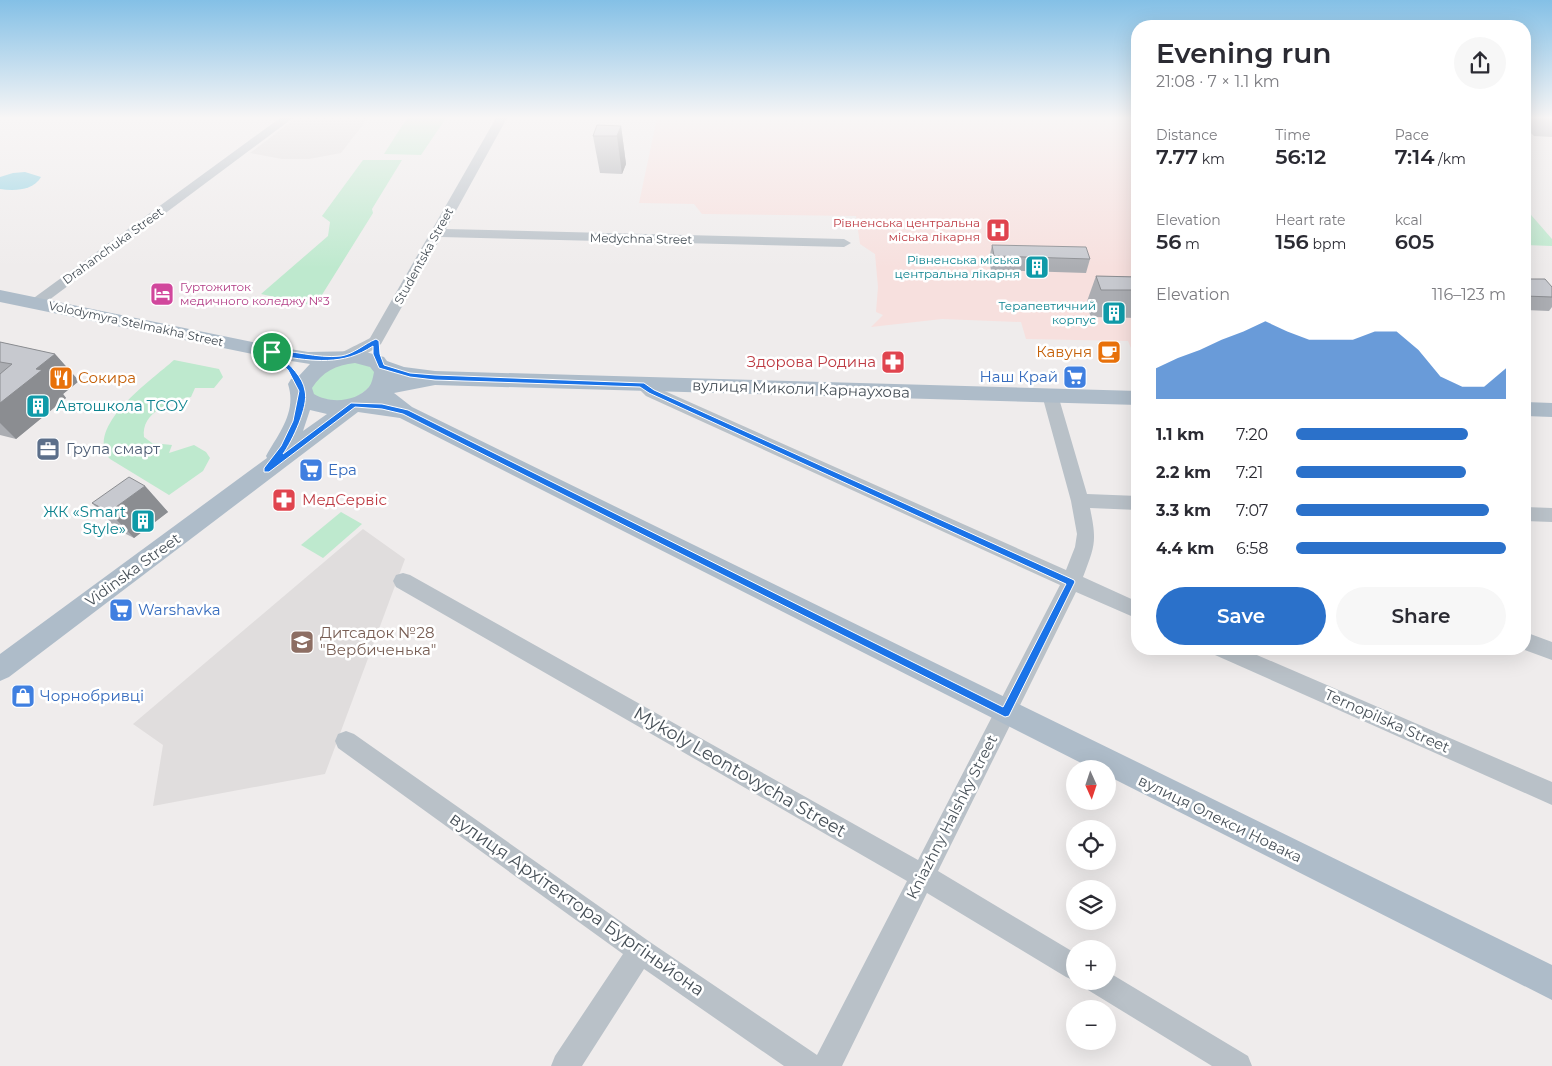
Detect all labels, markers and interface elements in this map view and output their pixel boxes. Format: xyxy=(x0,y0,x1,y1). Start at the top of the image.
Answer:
text: Evening run xyxy=(1156,36,1331,70)
button: share xyxy=(1454,37,1506,89)
text: 21:08 · 7 × 1.1 km xyxy=(1156,72,1280,91)
text: Distance xyxy=(1156,126,1218,144)
text: Time xyxy=(1275,126,1310,144)
text: Pace xyxy=(1395,126,1429,144)
text: 7.77 xyxy=(1156,144,1198,169)
text: 56:12 xyxy=(1275,144,1326,169)
text: 7:14 xyxy=(1395,144,1434,169)
text: km xyxy=(1198,150,1225,168)
text: /km xyxy=(1434,150,1466,168)
street label: Drahanchuka Street xyxy=(59,204,166,287)
street label: Studentska Street xyxy=(391,205,456,307)
text: Elevation xyxy=(1156,211,1221,229)
text: Heart rate xyxy=(1275,211,1346,229)
text: kcal xyxy=(1395,211,1423,229)
place label: Рівненська центральна міська лікарня xyxy=(833,215,980,244)
hospital icon: Рівненська центральна міська лікарня xyxy=(985,217,1011,243)
text: 56 xyxy=(1156,229,1181,254)
text: 156 xyxy=(1275,229,1309,254)
text: 605 xyxy=(1395,229,1434,254)
street label: Medychna Street xyxy=(590,230,693,247)
text: m xyxy=(1181,235,1200,253)
text: bpm xyxy=(1309,235,1346,253)
place label: Рівненська міська центральна лікарня xyxy=(895,252,1020,281)
building icon: Рівненська міська центральна лікарня xyxy=(1024,254,1050,280)
place label: Гуртожиток медичного коледжу №3 xyxy=(180,279,330,308)
hotel icon: Гуртожиток медичного коледжу №3 xyxy=(149,281,175,307)
text: Elevation xyxy=(1156,285,1230,304)
text: 116–123 m xyxy=(1432,285,1506,304)
street label: Volodymyra Stelmakha Street xyxy=(47,298,225,349)
place label: Терапевтичний корпус xyxy=(998,298,1096,327)
building icon: Терапевтичний корпус xyxy=(1101,300,1127,326)
pin xyxy=(251,331,293,373)
icon: arrive xyxy=(258,338,286,366)
cafe icon: Кавуня xyxy=(1096,339,1122,365)
place label: Кавуня xyxy=(1036,342,1092,361)
pharmacy icon: Здорова Родина xyxy=(880,349,906,375)
place label: Здорова Родина xyxy=(747,352,876,371)
supermarket icon: Наш Край xyxy=(1062,364,1088,390)
restaurant icon: Сокира xyxy=(48,365,74,391)
place label: Наш Край xyxy=(979,367,1058,386)
place label: Сокира xyxy=(78,368,136,387)
street label: вулиця Миколи Карнаухова xyxy=(692,375,910,402)
building icon: Автошкола ТСОУ xyxy=(25,393,51,419)
place label: Автошкола ТСОУ xyxy=(56,396,189,415)
text: 1.1 km xyxy=(1156,425,1204,444)
text: 7:20 xyxy=(1236,425,1268,444)
office icon: Група смарт xyxy=(35,436,61,462)
place label: Група смарт xyxy=(66,439,161,458)
supermarket icon: Ера xyxy=(298,457,324,483)
place label: Ера xyxy=(328,460,357,479)
text: 2.2 km xyxy=(1156,463,1211,482)
text: 7:21 xyxy=(1236,463,1263,482)
pharmacy icon: МедСервіс xyxy=(271,487,297,513)
place label: МедСервіс xyxy=(302,490,387,509)
text: 3.3 km xyxy=(1156,501,1211,520)
text: 7:07 xyxy=(1236,501,1268,520)
place label: ЖК «Smart Style» xyxy=(43,502,126,538)
building icon: ЖК «Smart Style» xyxy=(130,508,156,534)
street label: Vidinska Street xyxy=(81,529,184,610)
text: 4.4 km xyxy=(1156,539,1214,558)
text: 6:58 xyxy=(1236,539,1268,558)
button: Save xyxy=(1156,587,1326,645)
button: Share xyxy=(1336,587,1506,645)
supermarket icon: Warshavka xyxy=(108,597,134,623)
place label: Warshavka xyxy=(138,600,221,619)
place label: Дитсадок №28 "Вербиченька" xyxy=(320,623,436,659)
school or university icon: Дитсадок №28 "Вербиченька" xyxy=(289,629,315,655)
shop icon: Чорнобривці xyxy=(10,683,36,709)
street label: Ternopilska Street xyxy=(1322,684,1453,757)
place label: Чорнобривці xyxy=(40,686,144,705)
street label: Mykoly Leontovycha Street xyxy=(630,702,850,842)
street label: Kniazhny Halshky Street xyxy=(902,731,1001,902)
north arrow xyxy=(1066,760,1116,810)
map controls xyxy=(1066,760,1116,1050)
street label: вулиця Олекси Новака xyxy=(1135,771,1305,866)
street label: вулиця Архітектора Бургіньйона xyxy=(445,807,709,1001)
button: locate xyxy=(1066,820,1116,870)
button: layers xyxy=(1066,880,1116,930)
button: + xyxy=(1066,940,1116,990)
button: − xyxy=(1066,1000,1116,1050)

